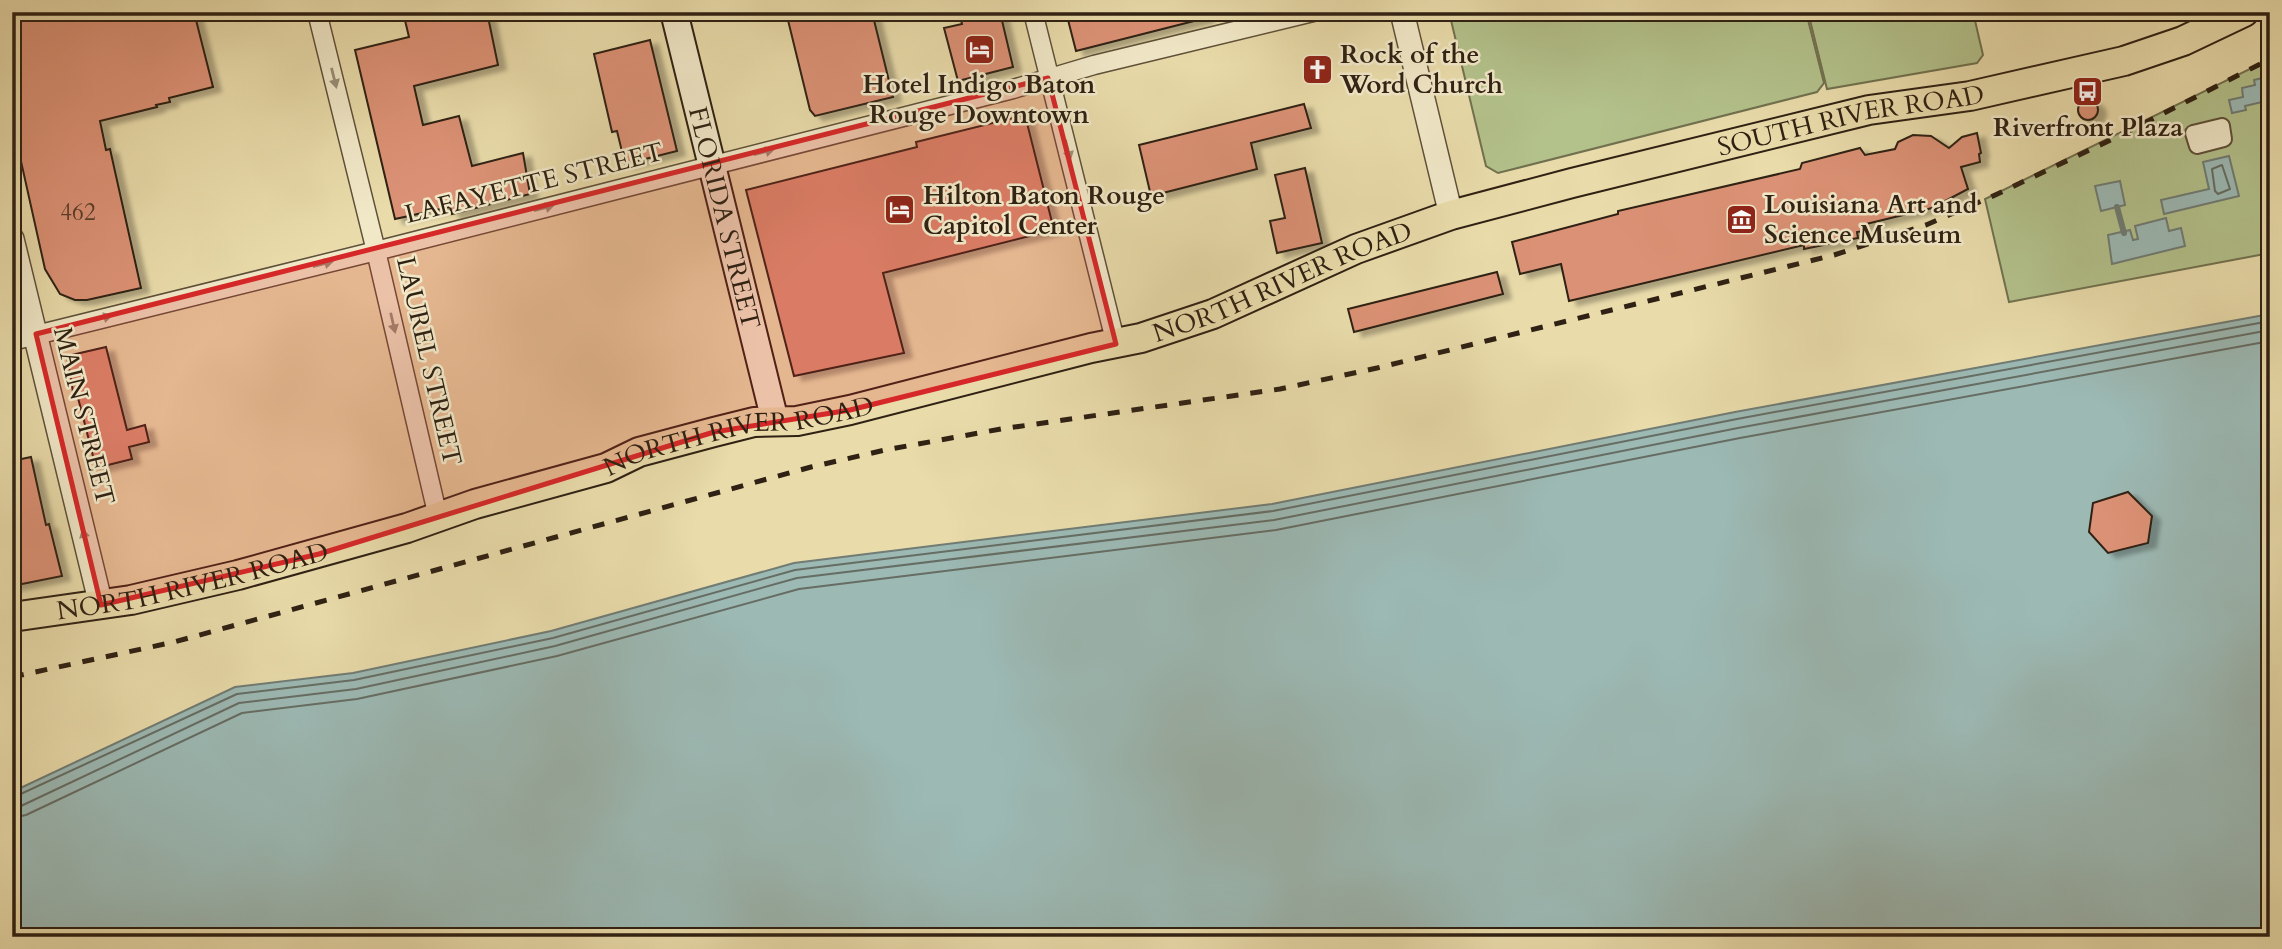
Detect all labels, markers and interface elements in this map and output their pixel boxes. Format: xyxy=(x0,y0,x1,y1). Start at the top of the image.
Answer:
hotel icon: Hotel Indigo Baton Rouge Downtown xyxy=(962,32,996,66)
place label: Rock of the Word Church xyxy=(1339,37,1503,102)
church icon: Rock of the Word Church xyxy=(1300,52,1334,86)
place label: Hotel Indigo Baton Rouge Downtown xyxy=(863,67,1096,132)
one-way arrow xyxy=(329,68,340,90)
bus stop icon: Riverfront Plaza xyxy=(2071,74,2105,108)
street label: SOUTH RIVER ROAD xyxy=(1714,76,1988,164)
street label: FLORIDA STREET xyxy=(681,103,769,333)
place label: Riverfront Plaza xyxy=(1993,110,2183,145)
street label: LAFAYETTE STREET xyxy=(401,134,667,232)
one-way arrow xyxy=(1063,139,1074,161)
one-way arrow xyxy=(753,146,775,157)
place label: Hilton Baton Rouge Capitol Center xyxy=(923,178,1165,243)
place label: Louisiana Art and Science Museum xyxy=(1764,187,1977,252)
hotel icon: Hilton Baton Rouge Capitol Center xyxy=(883,193,917,227)
house number: 462 xyxy=(60,197,96,228)
one-way arrow xyxy=(533,202,555,213)
museum icon: Louisiana Art and Science Museum xyxy=(1724,202,1758,236)
street label: NORTH RIVER ROAD xyxy=(1148,213,1416,350)
street label: LAUREL STREET xyxy=(388,253,470,469)
one-way arrow xyxy=(312,258,334,269)
one-way arrow xyxy=(91,312,113,323)
one-way arrow xyxy=(388,312,399,334)
street label: MAIN STREET xyxy=(45,323,123,509)
street label: NORTH RIVER ROAD xyxy=(597,387,877,484)
one-way arrow xyxy=(79,528,90,550)
street label: NORTH RIVER ROAD xyxy=(54,533,332,628)

